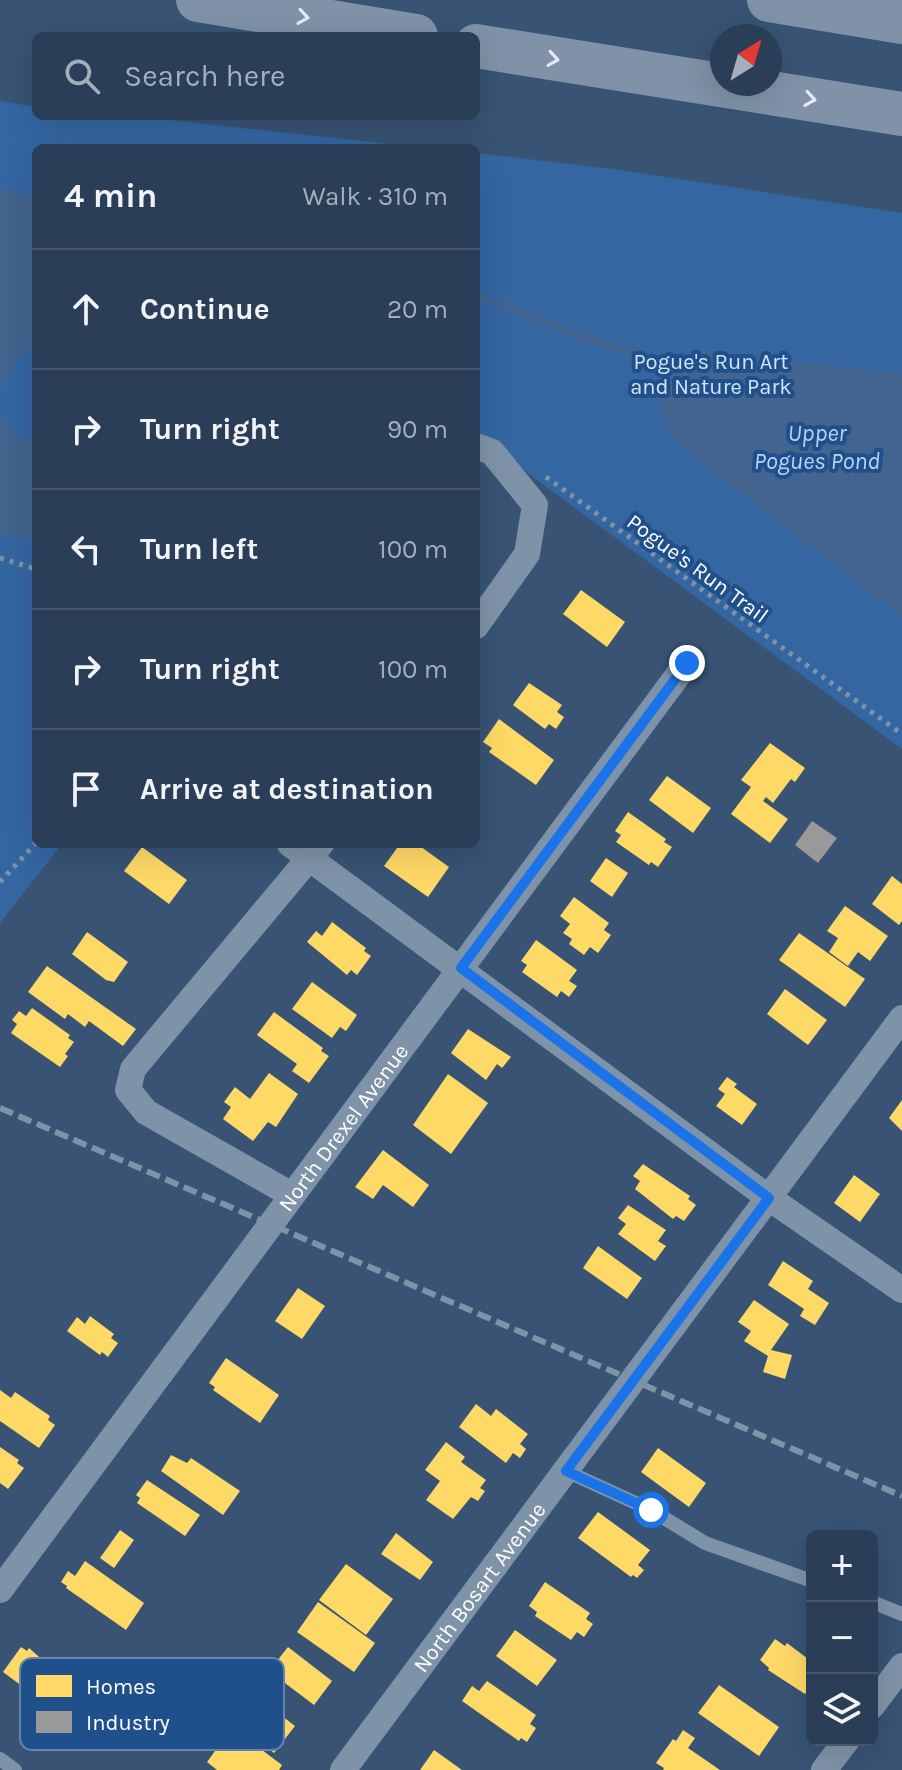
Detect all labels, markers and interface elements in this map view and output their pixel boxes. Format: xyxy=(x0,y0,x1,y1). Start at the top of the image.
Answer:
one-way arrow xyxy=(296,8,309,25)
north arrow xyxy=(710,24,782,96)
search box xyxy=(32,32,480,120)
one-way arrow xyxy=(546,49,560,66)
icon: search xyxy=(60,54,104,98)
text: Search here xyxy=(124,58,285,94)
one-way arrow xyxy=(803,90,817,107)
text: 4 min xyxy=(64,176,157,216)
text: Walk · 310 m xyxy=(302,181,448,212)
icon: ahead xyxy=(64,287,108,331)
text: Continue xyxy=(140,291,270,327)
text: 20 m xyxy=(387,294,448,325)
park label: Pogue's Run Art and Nature Park xyxy=(630,349,792,400)
icon: right xyxy=(64,407,108,451)
text: Turn right xyxy=(140,411,280,447)
text: 90 m xyxy=(387,414,448,445)
water label: Upper Pogues Pond xyxy=(754,419,880,475)
street label: Pogue's Run Trail xyxy=(622,509,773,629)
icon: left xyxy=(64,527,108,571)
text: Turn left xyxy=(140,531,258,567)
text: 100 m xyxy=(378,534,448,565)
route end xyxy=(669,645,705,681)
icon: right xyxy=(64,647,108,691)
text: Turn right xyxy=(140,651,280,687)
text: 100 m xyxy=(378,654,448,685)
icon: arrive xyxy=(64,767,108,811)
text: Arrive at destination xyxy=(140,771,434,807)
street label: North Drexel Avenue xyxy=(273,1039,414,1217)
route start xyxy=(633,1492,669,1528)
street label: North Bosart Avenue xyxy=(408,1498,551,1678)
map controls xyxy=(806,1530,878,1746)
button: + xyxy=(806,1530,878,1602)
button: − xyxy=(806,1602,878,1674)
legend xyxy=(20,1658,284,1750)
text: Homes xyxy=(86,1674,156,1700)
button: layers xyxy=(806,1674,878,1746)
text: Industry xyxy=(86,1710,170,1736)

